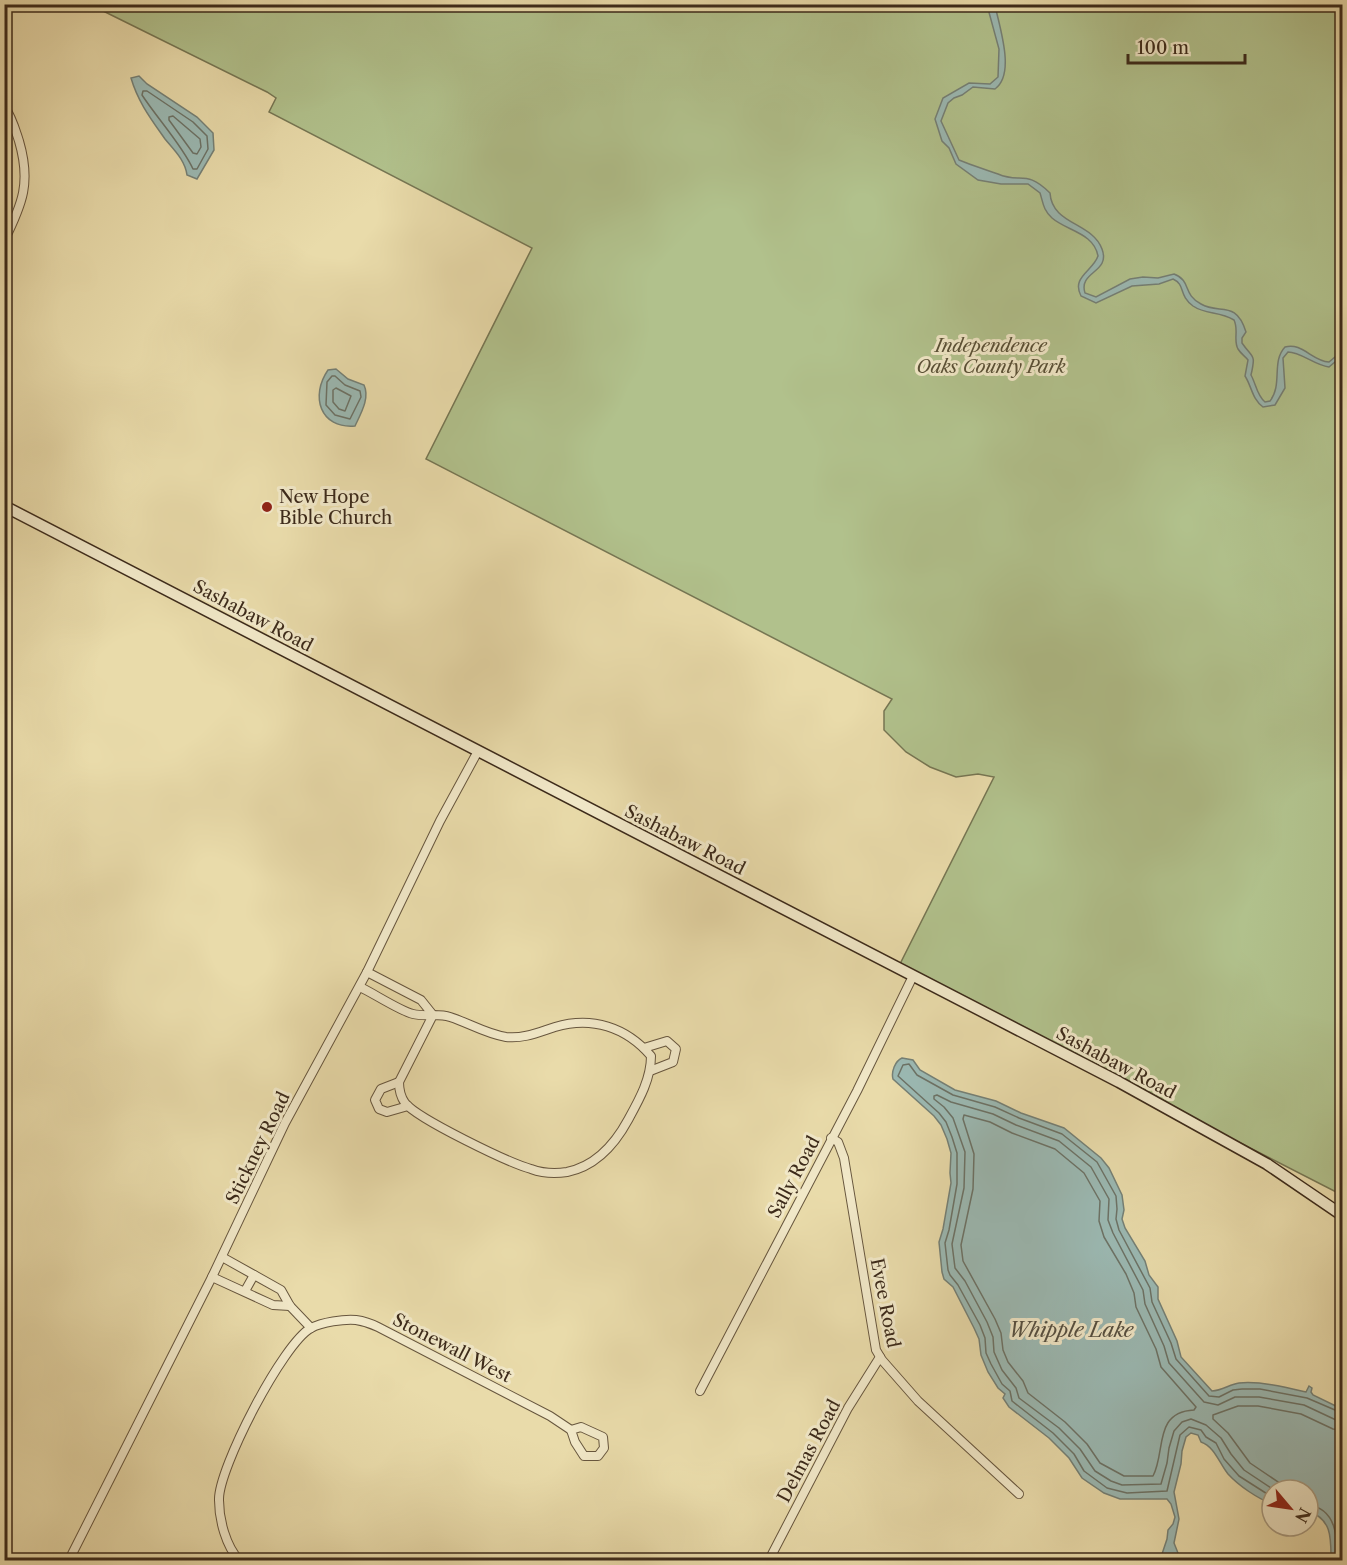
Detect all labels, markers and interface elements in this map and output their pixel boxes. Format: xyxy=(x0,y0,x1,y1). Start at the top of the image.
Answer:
scale bar xyxy=(1128,27,1245,65)
text: 100 m xyxy=(1137,37,1189,59)
park label: Independence Oaks County Park xyxy=(916,335,1066,378)
place label: New Hope Bible Church xyxy=(279,486,392,529)
marker: New Hope Bible Church xyxy=(260,500,274,514)
street label: Sashabaw Road xyxy=(189,575,317,657)
street label: Sashabaw Road xyxy=(621,800,749,880)
street label: Sashabaw Road xyxy=(1052,1022,1180,1104)
street label: Stickney Road xyxy=(221,1088,295,1208)
street label: Sally Road xyxy=(763,1132,825,1222)
street label: Evee Road xyxy=(866,1256,904,1350)
street label: Stonewall West xyxy=(389,1309,516,1388)
water label: Whipple Lake xyxy=(1009,1318,1135,1342)
street label: Delmas Road xyxy=(773,1396,845,1506)
north arrow xyxy=(1260,1478,1320,1538)
text: N xyxy=(1291,1504,1315,1526)

